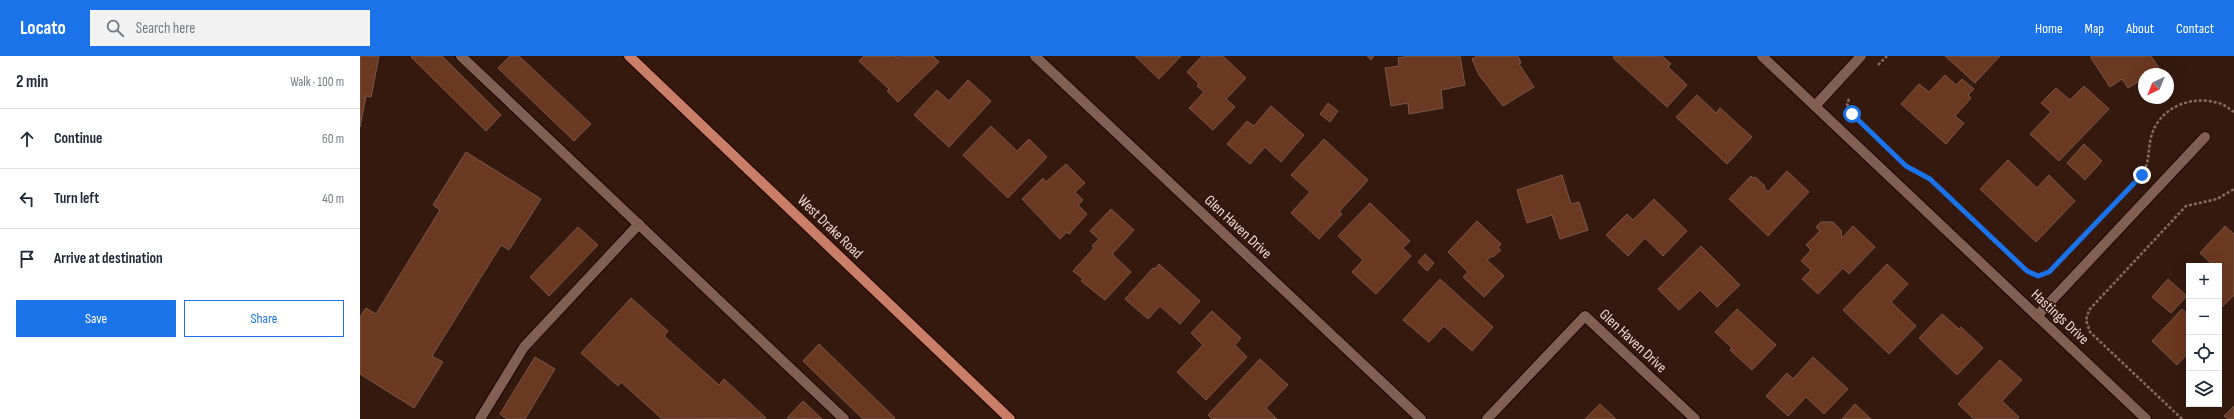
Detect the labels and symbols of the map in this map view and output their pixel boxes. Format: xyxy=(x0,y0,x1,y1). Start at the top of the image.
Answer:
north arrow xyxy=(2138,68,2174,104)
route start xyxy=(1843,105,1861,123)
route end xyxy=(2133,166,2151,184)
street label: West Drake Road xyxy=(793,191,867,263)
street label: Glen Haven Drive xyxy=(1200,191,1276,263)
street label: Hastings Drive xyxy=(2027,285,2093,349)
street label: Glen Haven Drive xyxy=(1595,305,1671,377)

